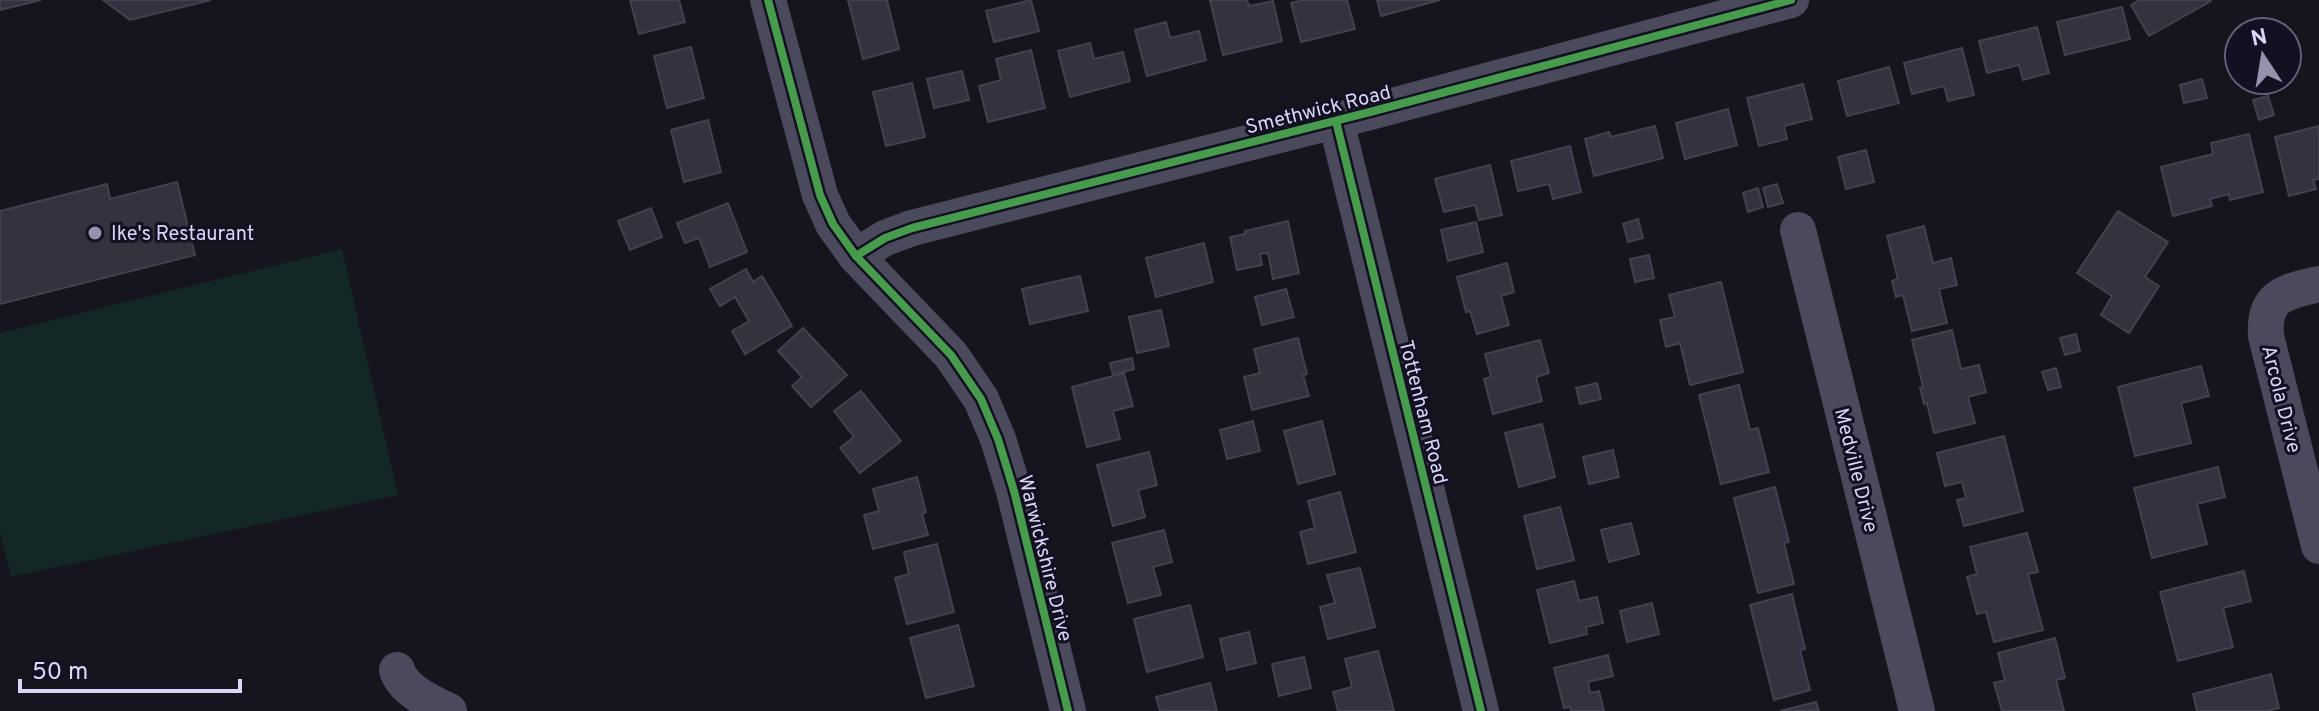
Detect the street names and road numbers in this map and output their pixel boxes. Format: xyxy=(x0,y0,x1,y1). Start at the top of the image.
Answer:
street label: Smethwick Road xyxy=(1243,80,1394,142)
street label: Tottenham Road xyxy=(1392,338,1453,487)
street label: Arcola Drive xyxy=(2254,343,2306,456)
street label: Medville Drive xyxy=(1827,406,1883,535)
street label: Warwickshire Drive xyxy=(1011,473,1077,644)

